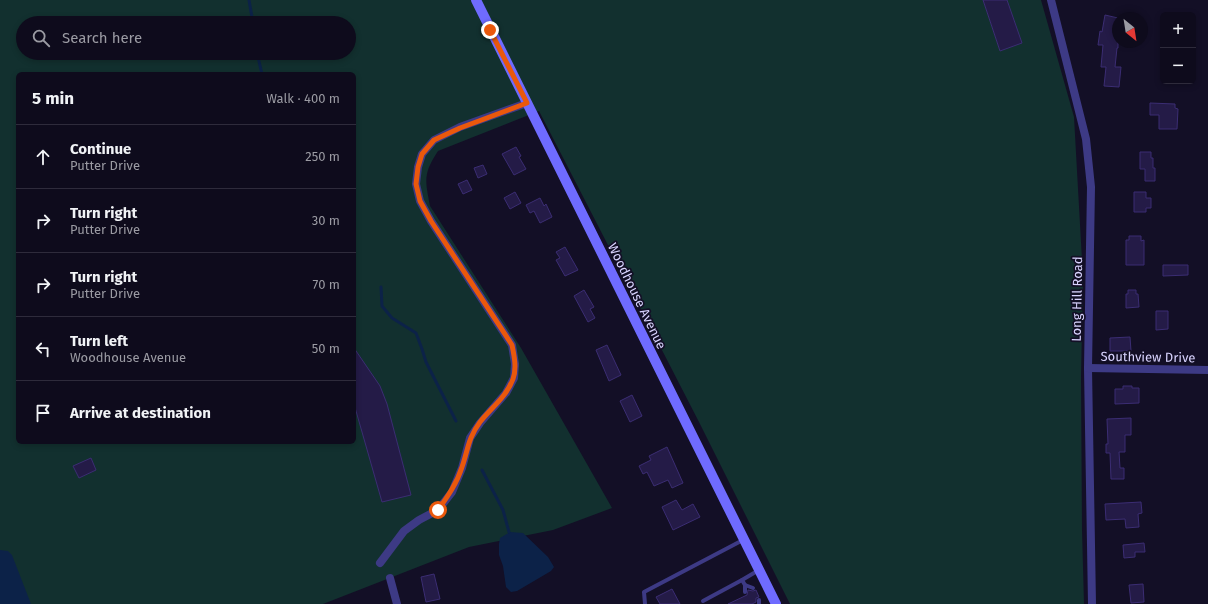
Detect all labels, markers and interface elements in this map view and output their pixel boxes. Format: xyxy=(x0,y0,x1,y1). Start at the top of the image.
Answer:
north arrow xyxy=(1112,12,1148,48)
map controls xyxy=(1160,12,1196,84)
button: + xyxy=(1160,12,1196,48)
search box xyxy=(16,16,356,60)
route end xyxy=(481,21,499,39)
icon: search xyxy=(30,27,52,49)
text: Search here xyxy=(62,29,142,47)
button: − xyxy=(1160,48,1196,84)
text: 5 min xyxy=(32,88,74,109)
text: Walk · 400 m xyxy=(266,91,340,106)
text: Continue xyxy=(70,140,131,158)
icon: ahead xyxy=(32,146,54,168)
text: 250 m xyxy=(305,149,340,164)
text: Putter Drive xyxy=(70,158,140,173)
text: Turn right xyxy=(70,204,137,222)
icon: right xyxy=(32,210,54,232)
text: 30 m xyxy=(312,213,340,228)
text: Putter Drive xyxy=(70,222,140,237)
street label: Woodhouse Avenue xyxy=(605,241,669,351)
street label: Long Hill Road xyxy=(1069,256,1085,342)
text: Turn right xyxy=(70,268,137,286)
icon: right xyxy=(32,274,54,296)
text: 70 m xyxy=(313,277,340,292)
text: Putter Drive xyxy=(70,286,140,301)
text: Turn left xyxy=(70,332,128,350)
icon: left xyxy=(32,338,54,360)
text: 50 m xyxy=(312,341,340,356)
street label: Southview Drive xyxy=(1100,349,1196,365)
text: Woodhouse Avenue xyxy=(70,350,186,365)
icon: arrive xyxy=(32,402,54,424)
text: Arrive at destination xyxy=(70,404,211,422)
route start xyxy=(429,501,447,519)

